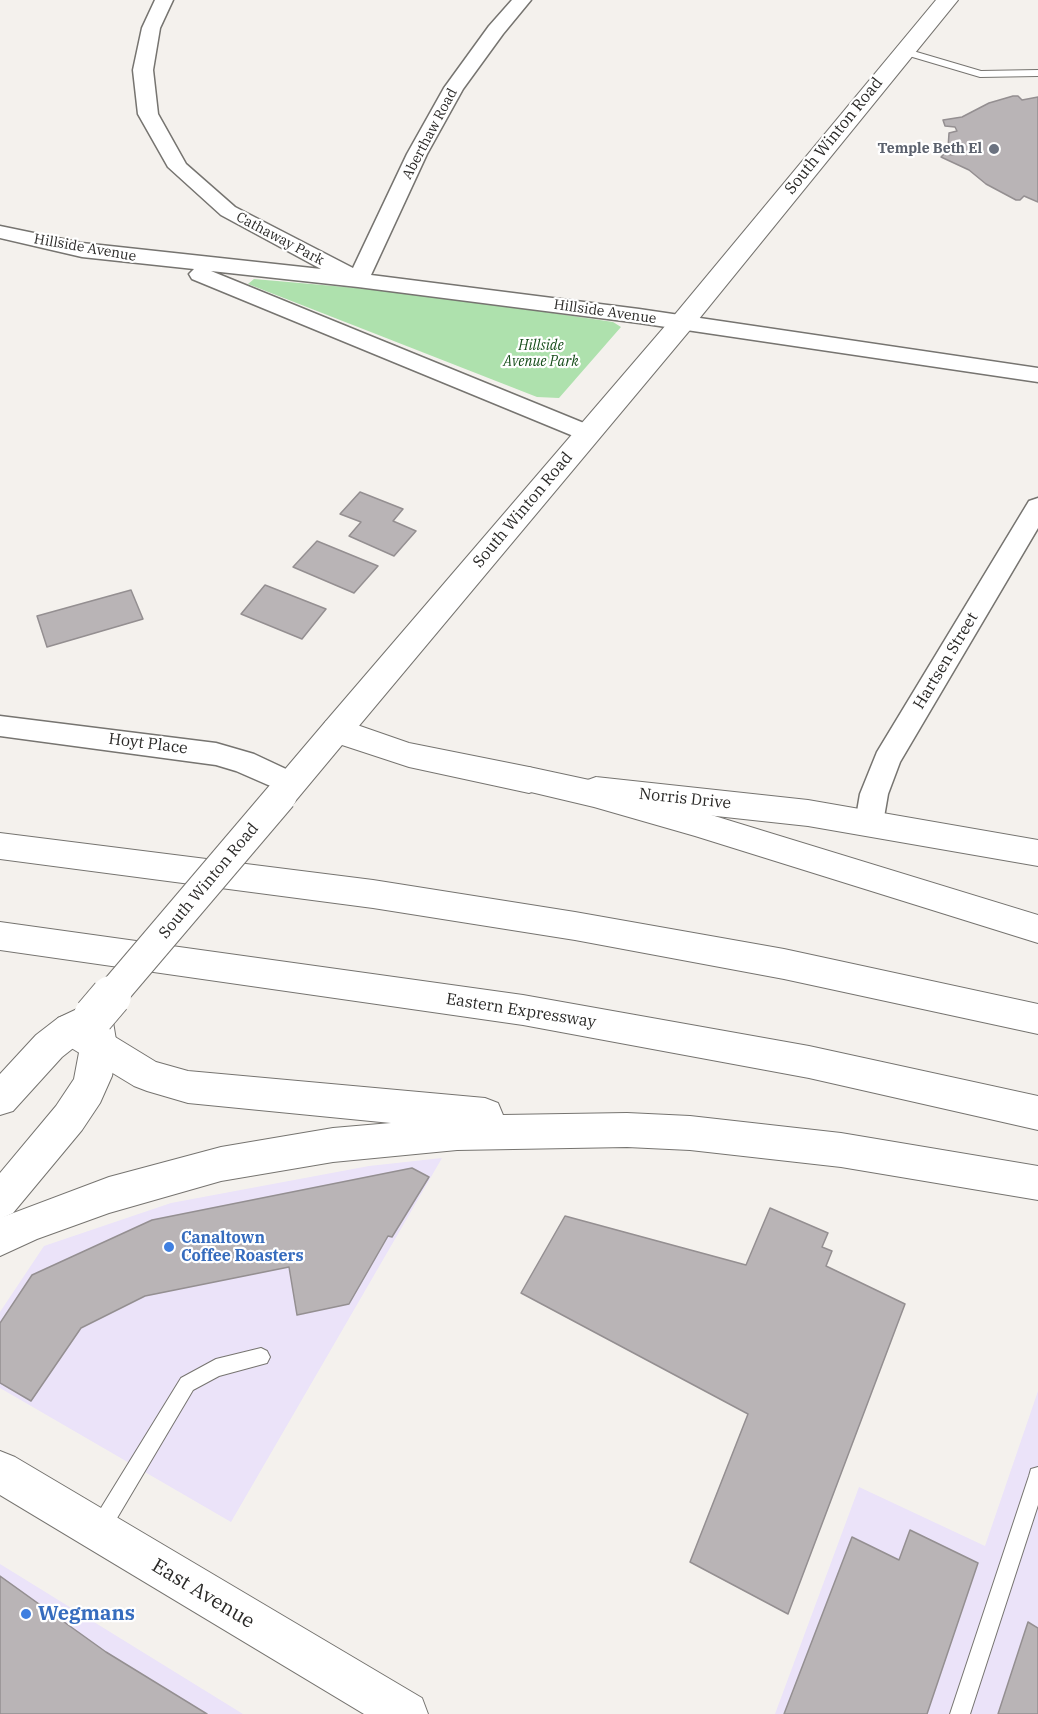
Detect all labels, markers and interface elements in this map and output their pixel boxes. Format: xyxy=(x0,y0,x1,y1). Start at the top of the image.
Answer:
street label: South Winton Road xyxy=(781,74,887,198)
street label: Aberthaw Road xyxy=(399,86,461,182)
place label: Temple Beth El xyxy=(877,141,982,157)
marker: Temple Beth El xyxy=(987,142,1001,156)
street label: Cathaway Park xyxy=(233,209,327,269)
street label: Hillside Avenue xyxy=(33,231,137,265)
street label: Hillside Avenue xyxy=(553,296,657,328)
park label: Hillside Avenue Park xyxy=(503,338,579,370)
street label: South Winton Road xyxy=(469,448,577,572)
street label: Hartsen Street xyxy=(910,609,982,713)
street label: Hoyt Place xyxy=(107,730,189,758)
street label: Norris Drive xyxy=(638,785,732,813)
street label: South Winton Road xyxy=(155,819,263,943)
street label: Eastern Expressway xyxy=(445,990,597,1032)
place label: Canaltown Coffee Roasters xyxy=(181,1228,304,1266)
marker: Canaltown Coffee Roasters xyxy=(162,1240,176,1254)
street label: East Avenue xyxy=(147,1554,259,1634)
place label: Wegmans xyxy=(38,1602,135,1626)
marker: Wegmans xyxy=(19,1607,33,1621)

